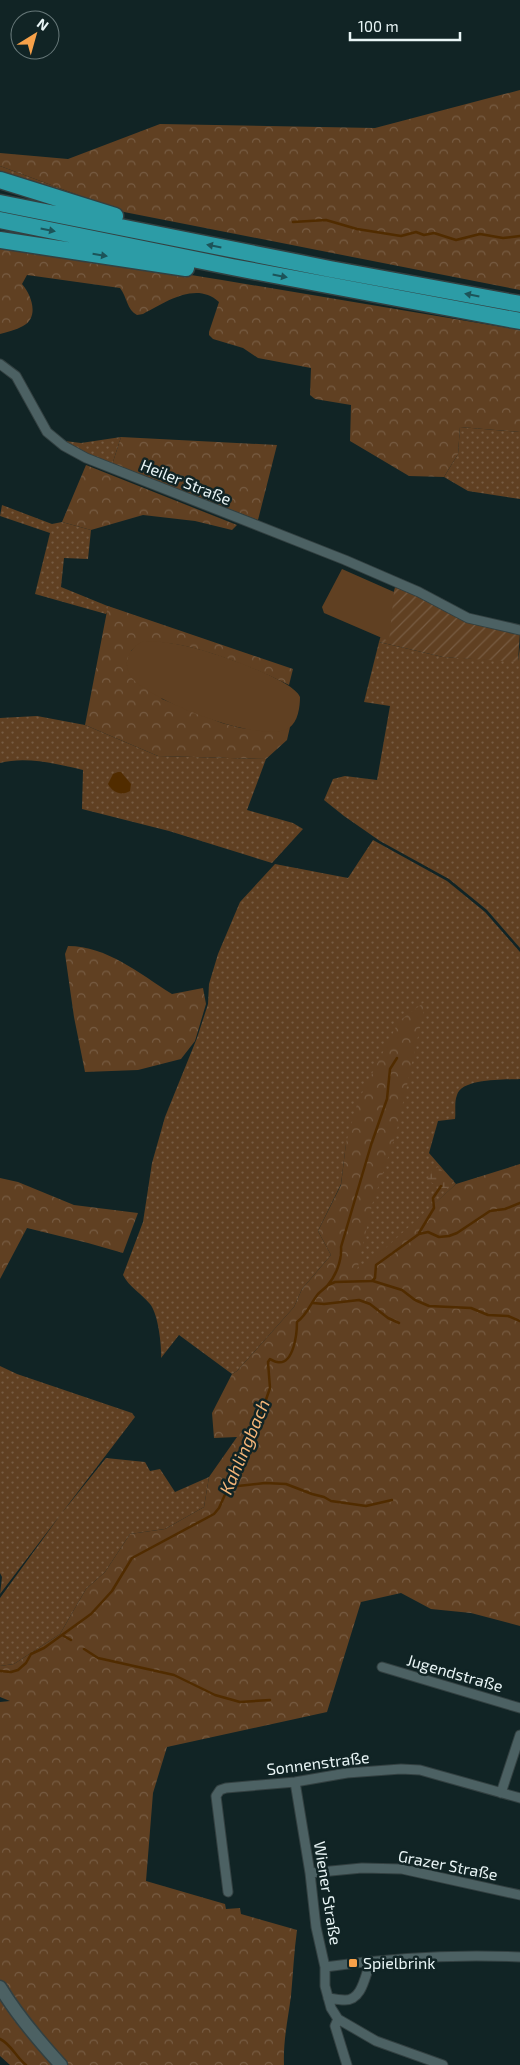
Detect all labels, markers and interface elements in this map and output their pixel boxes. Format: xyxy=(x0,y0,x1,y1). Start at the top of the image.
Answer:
north arrow xyxy=(10,10,60,60)
scale bar xyxy=(350,10,460,42)
text: N xyxy=(34,14,52,34)
text: 100 m xyxy=(358,17,399,35)
one-way arrow xyxy=(40,226,55,234)
one-way arrow xyxy=(205,241,221,249)
one-way arrow xyxy=(92,252,108,260)
one-way arrow xyxy=(272,273,288,281)
one-way arrow xyxy=(464,290,480,298)
street label: Heiler Straße xyxy=(138,455,234,508)
water label: Kahlingbach xyxy=(214,1396,274,1498)
street label: Jugendstraße xyxy=(405,1650,505,1695)
street label: Sonnenstraße xyxy=(265,1747,370,1778)
street label: Wiener Straße xyxy=(311,1840,346,1946)
street label: Grazer Straße xyxy=(397,1846,500,1883)
place label: Spielbrink xyxy=(363,1953,436,1972)
marker: Spielbrink xyxy=(347,1957,359,1969)

